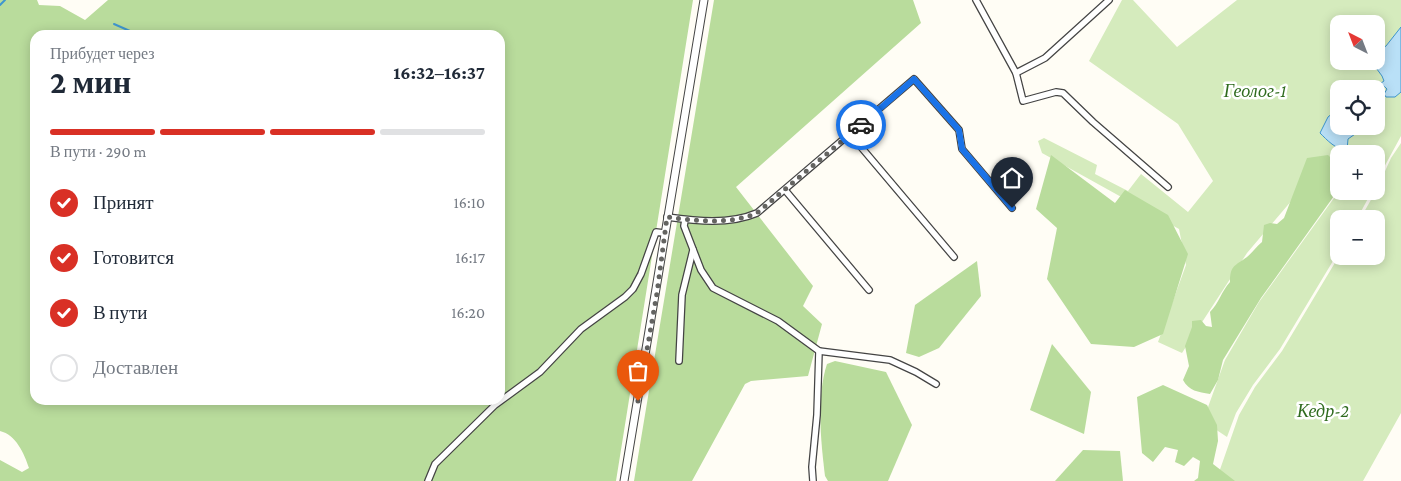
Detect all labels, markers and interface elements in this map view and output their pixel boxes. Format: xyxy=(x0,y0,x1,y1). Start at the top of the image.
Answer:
north arrow xyxy=(1330,15,1385,70)
map controls xyxy=(1330,15,1385,265)
text: Прибудет через xyxy=(50,45,155,62)
text: 16:32–16:37 xyxy=(393,62,485,83)
text: 2 мин xyxy=(50,64,131,100)
button: locate xyxy=(1330,80,1385,135)
park label: Геолог-1 xyxy=(1223,81,1286,101)
courier xyxy=(836,100,886,150)
icon: car xyxy=(847,111,875,139)
text: В пути · 290 m xyxy=(50,143,146,160)
button: + xyxy=(1330,145,1385,200)
pin xyxy=(991,157,1033,208)
icon: home xyxy=(998,164,1026,192)
icon: check xyxy=(50,189,78,217)
text: Принят xyxy=(93,192,154,213)
text: 16:10 xyxy=(454,194,485,211)
button: − xyxy=(1330,210,1385,265)
icon: check xyxy=(50,244,78,272)
text: Готовится xyxy=(93,247,174,268)
text: 16:17 xyxy=(455,249,485,266)
icon: check xyxy=(50,299,78,327)
text: В пути xyxy=(93,302,147,323)
text: 16:20 xyxy=(451,304,485,321)
pin xyxy=(617,350,659,401)
text: Доставлен xyxy=(93,357,178,378)
icon: bag xyxy=(624,357,652,385)
park label: Кедр-2 xyxy=(1296,401,1349,421)

